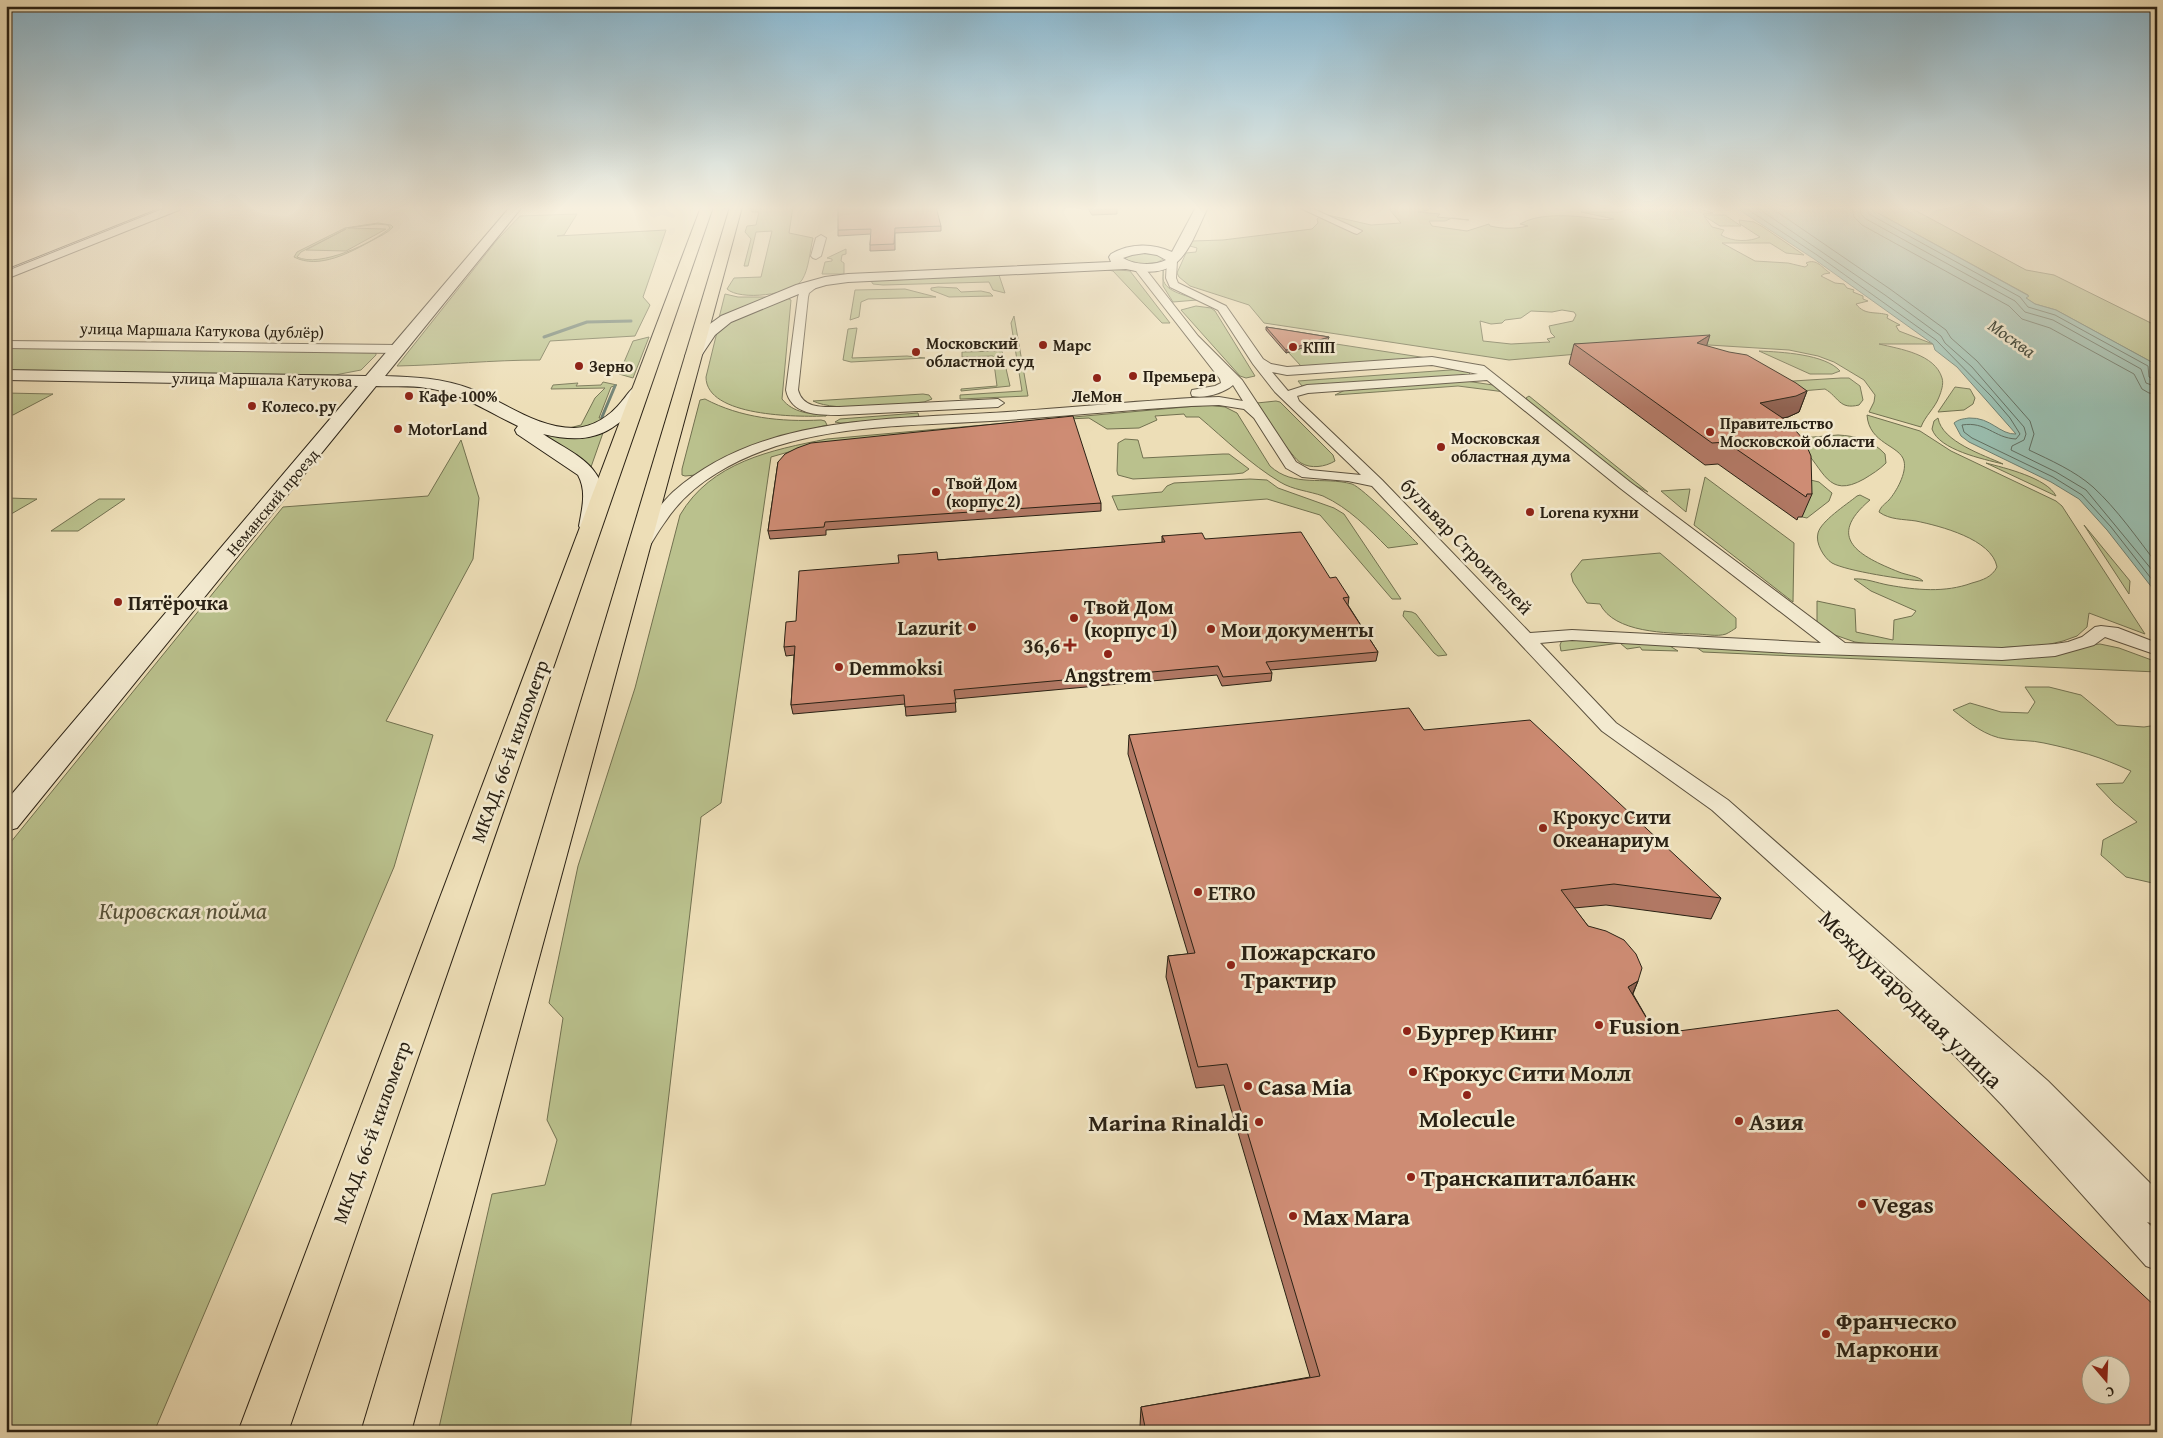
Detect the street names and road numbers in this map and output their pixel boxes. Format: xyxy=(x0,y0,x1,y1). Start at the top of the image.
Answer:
street label: улица Маршала Катукова (дублёр) xyxy=(79,316,324,344)
street label: улица Маршала Катукова xyxy=(171,365,353,393)
street label: Неманский проезд xyxy=(220,443,324,561)
street label: бульвар Строителей xyxy=(1394,471,1540,621)
street label: МКАД, 66-й километр xyxy=(462,656,556,846)
street label: Международная улица xyxy=(1811,902,2011,1097)
street label: МКАД, 66-й километр xyxy=(324,1037,418,1227)

